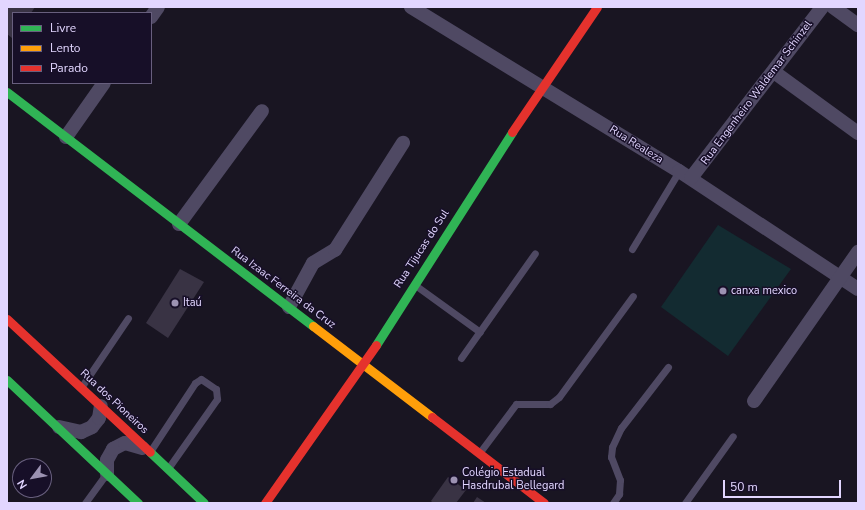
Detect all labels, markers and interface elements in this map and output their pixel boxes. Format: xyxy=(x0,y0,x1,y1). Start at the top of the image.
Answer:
legend xyxy=(12,12,152,84)
street label: Rua Engenheiro Waldemar Schinzel xyxy=(699,18,815,168)
text: Livre xyxy=(50,20,76,36)
text: Lento xyxy=(50,40,80,56)
text: Parado xyxy=(50,60,88,76)
street label: Rua Realeza xyxy=(607,123,665,167)
street label: Rua Tijucas do Sul xyxy=(392,207,452,291)
street label: Rua Izaac Ferreira da Cruz xyxy=(228,244,338,332)
place label: canxa mexico xyxy=(731,284,797,298)
marker: canxa mexico xyxy=(718,286,728,296)
place label: Itaú xyxy=(183,296,202,310)
marker: Itaú xyxy=(170,298,180,308)
street label: Rua dos Pioneiros xyxy=(77,367,151,437)
north arrow xyxy=(12,458,52,498)
place label: Colégio Estadual Hasdrubal Bellegard xyxy=(462,467,564,493)
scale bar xyxy=(725,472,843,498)
marker: Colégio Estadual Hasdrubal Bellegard xyxy=(449,475,459,485)
text: N xyxy=(14,477,31,492)
text: 50 m xyxy=(730,479,758,495)

